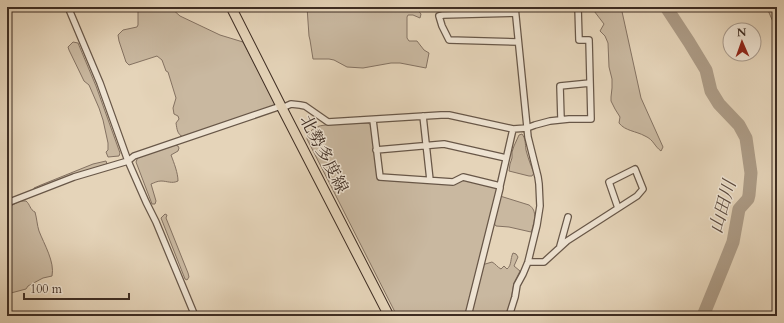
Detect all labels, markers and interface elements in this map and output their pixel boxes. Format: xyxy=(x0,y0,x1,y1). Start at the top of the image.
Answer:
north arrow xyxy=(722,22,762,62)
text: N xyxy=(737,25,747,40)
street label: 北勢多度線 xyxy=(294,111,354,197)
water label: 山田川 xyxy=(704,176,743,236)
scale bar xyxy=(24,275,129,301)
text: 100 m xyxy=(30,281,63,297)

